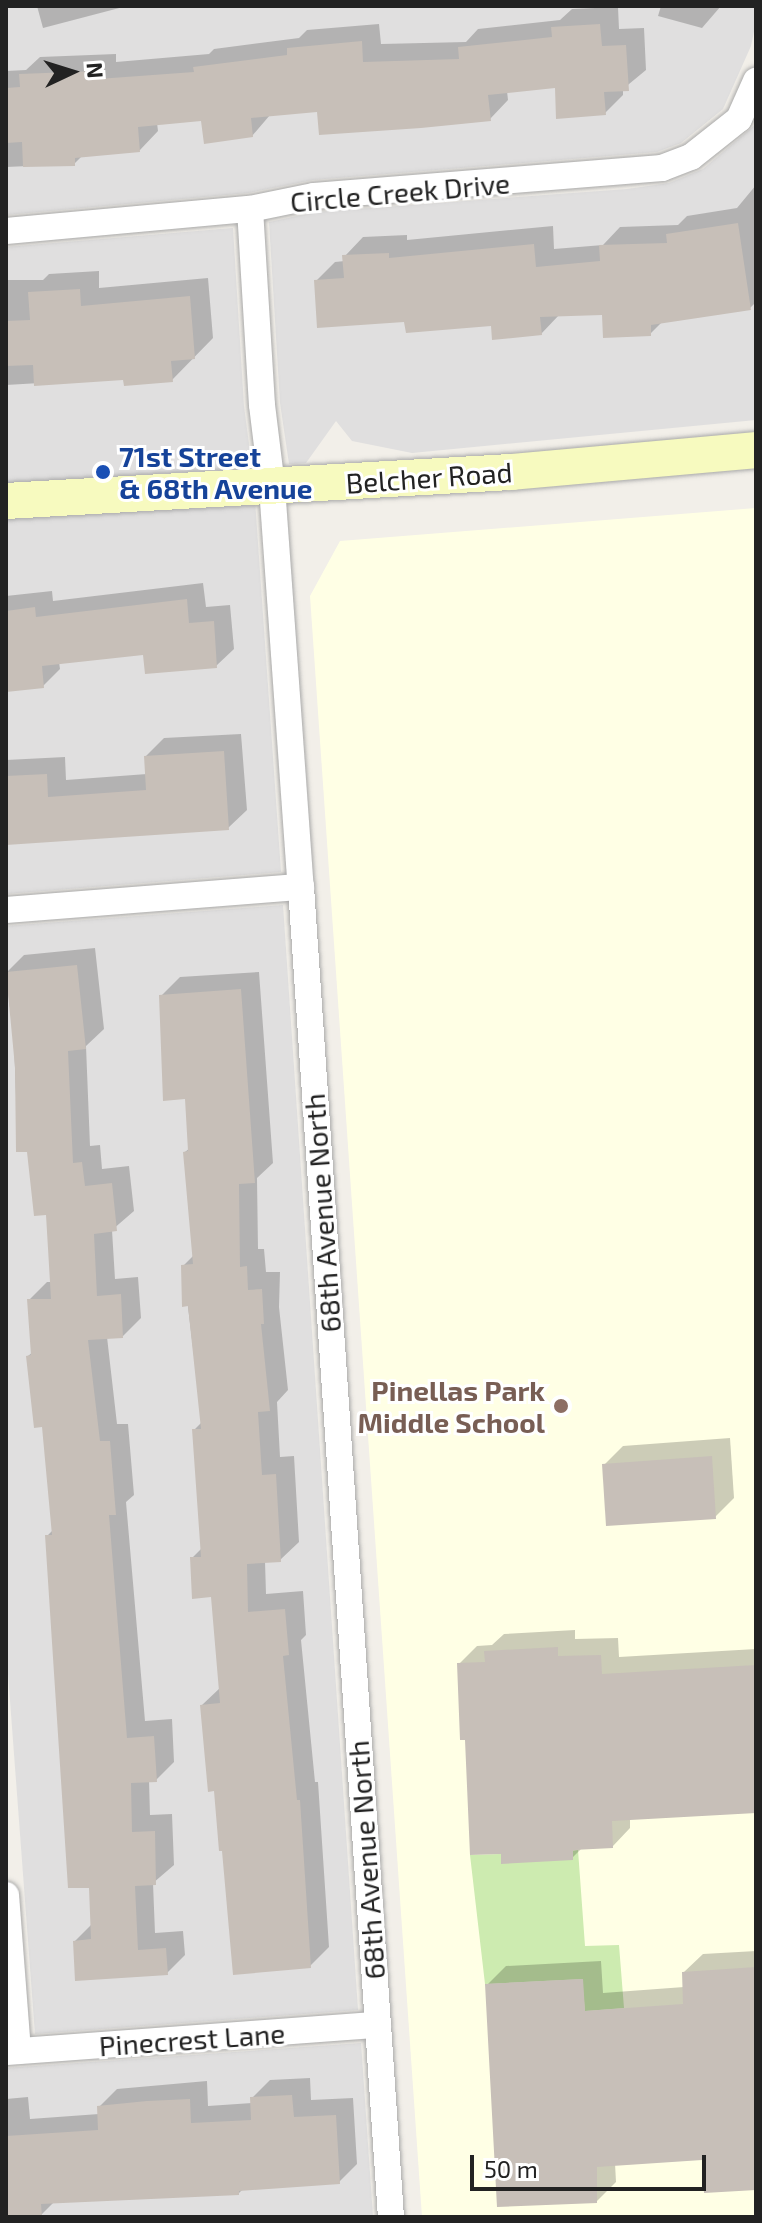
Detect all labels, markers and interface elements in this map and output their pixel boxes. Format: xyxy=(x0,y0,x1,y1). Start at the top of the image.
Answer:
north arrow xyxy=(32,32,112,112)
text: N xyxy=(82,61,109,79)
street label: Circle Creek Drive xyxy=(288,166,512,218)
place label: 71st Street & 68th Avenue xyxy=(119,439,313,505)
street label: Belcher Road xyxy=(344,454,514,500)
marker: 71st Street & 68th Avenue xyxy=(94,463,112,481)
street label: 68th Avenue North xyxy=(297,1092,347,1334)
place label: Pinellas Park Middle School xyxy=(357,1373,545,1439)
marker: Pinellas Park Middle School xyxy=(552,1397,570,1415)
street label: 68th Avenue North xyxy=(341,1739,391,1981)
street label: Pinecrest Lane xyxy=(98,2016,286,2062)
scale bar xyxy=(474,2139,710,2189)
text: 50 m xyxy=(484,2154,538,2183)

